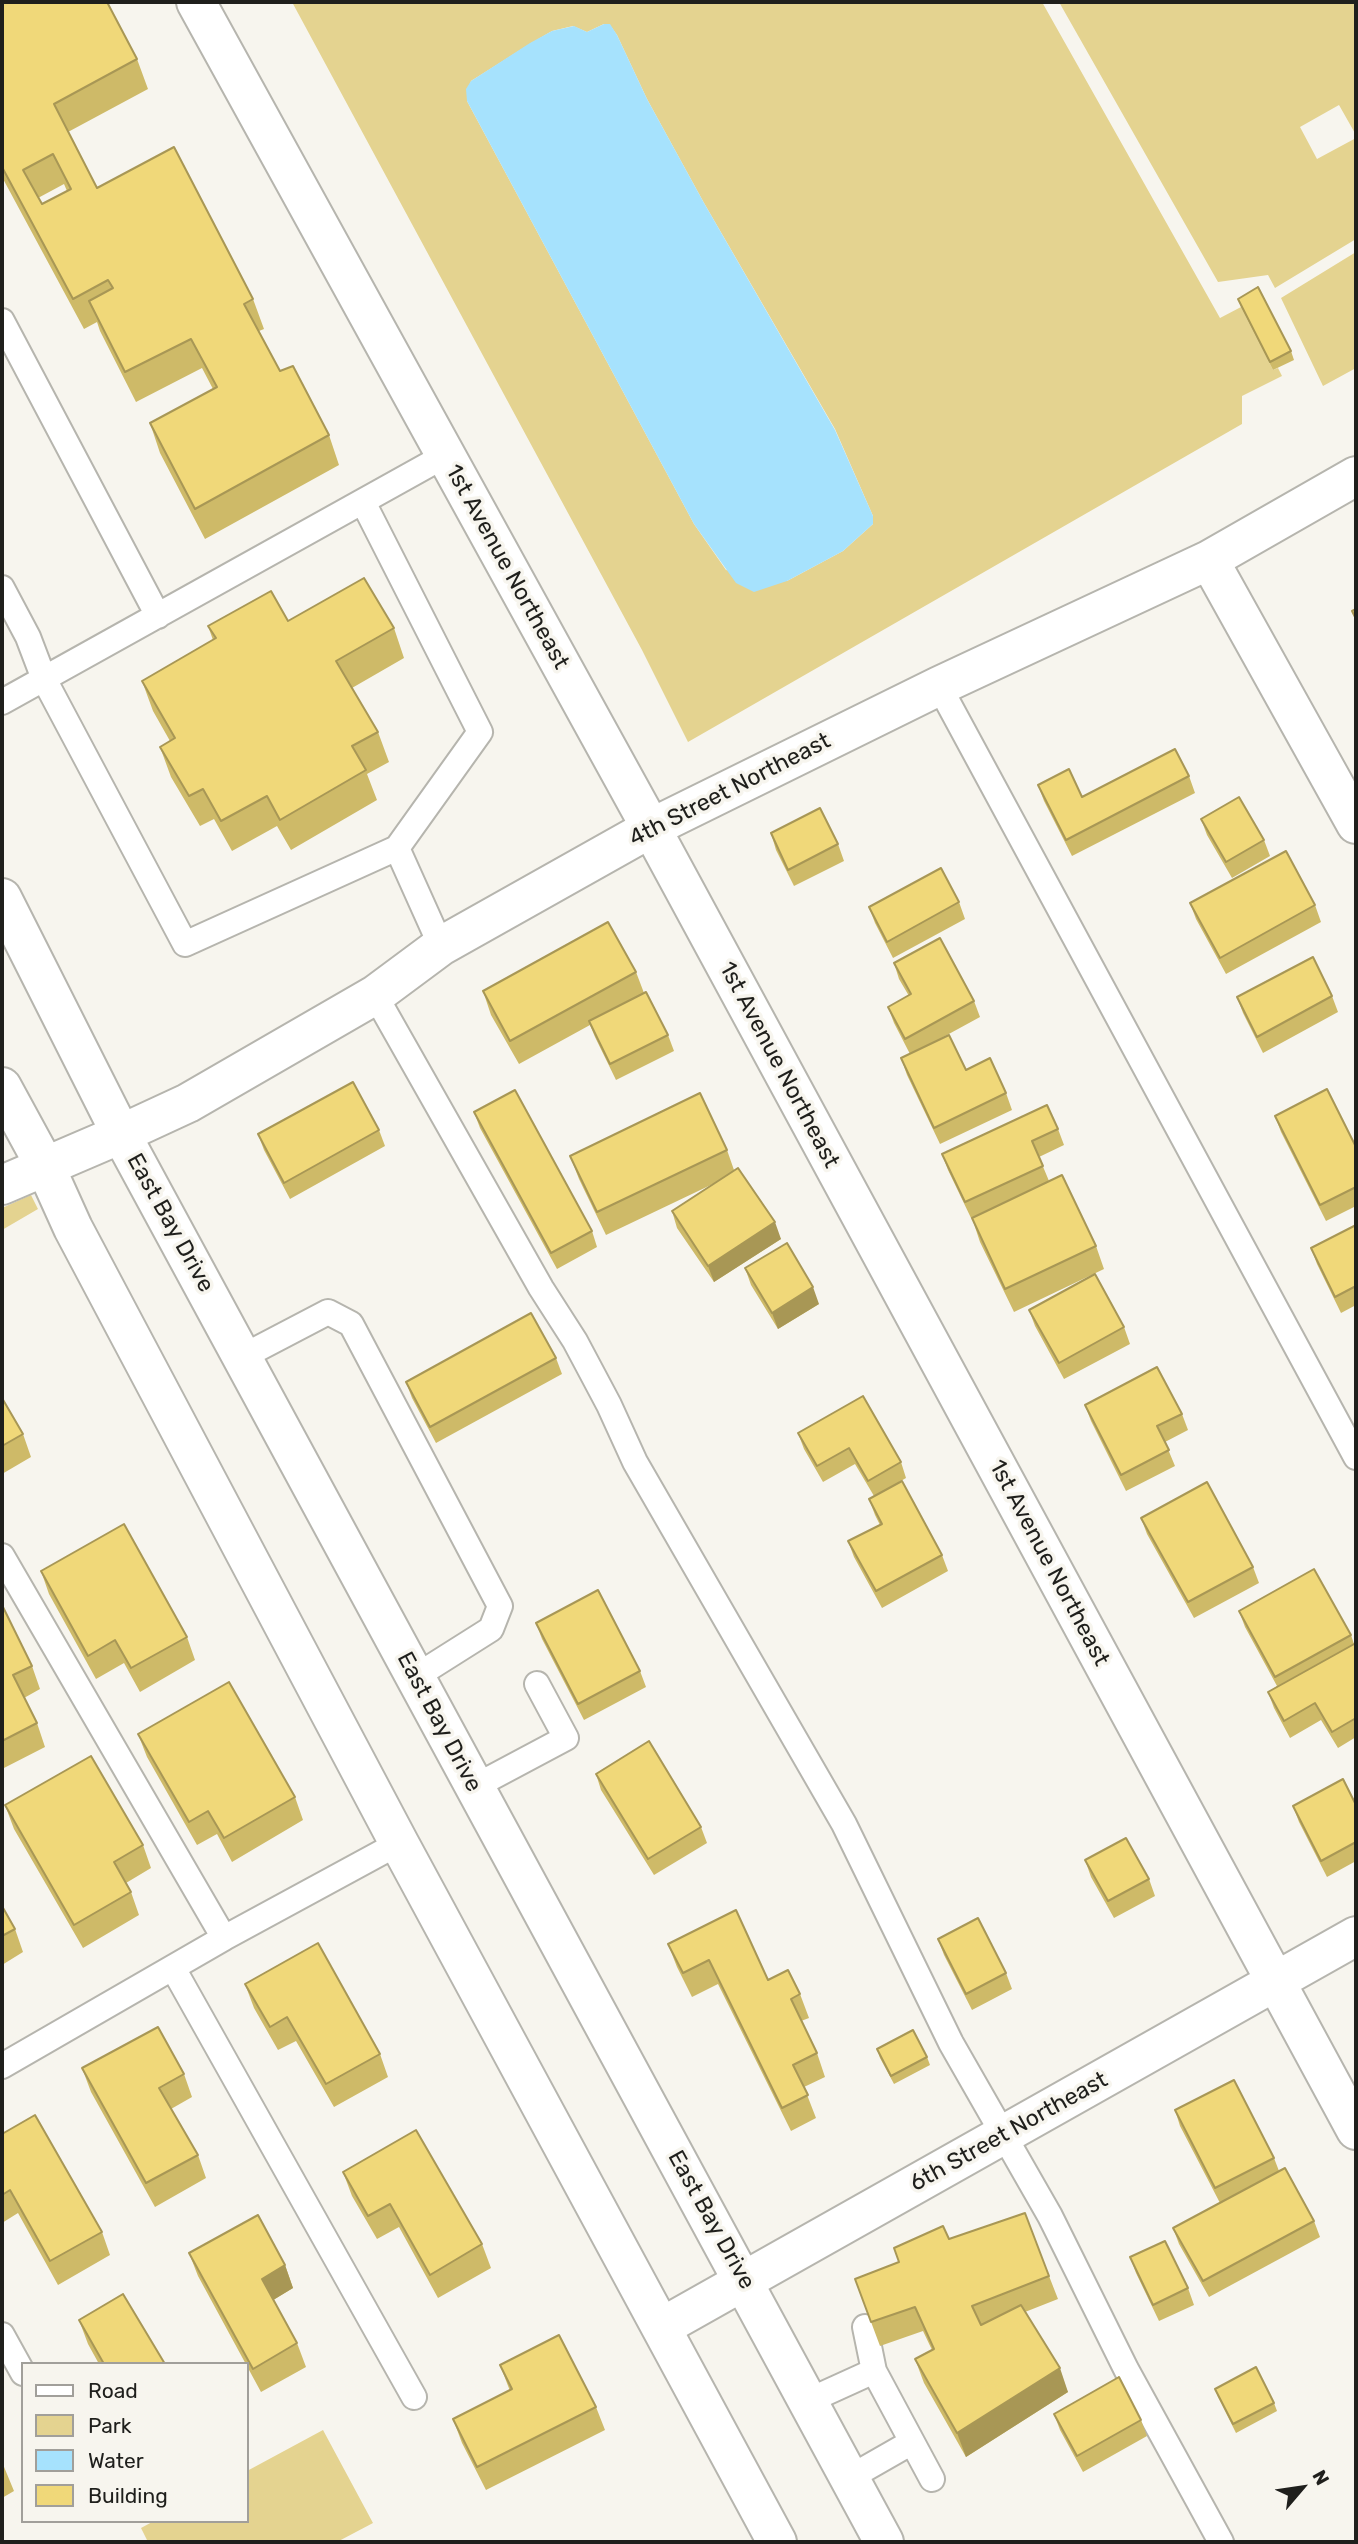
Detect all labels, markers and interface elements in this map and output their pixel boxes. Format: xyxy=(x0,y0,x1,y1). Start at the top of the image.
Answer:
street label: 1st Avenue Northeast xyxy=(439,460,575,674)
street label: 4th Street Northeast xyxy=(625,727,835,853)
street label: 1st Avenue Northeast xyxy=(713,957,845,1173)
street label: East Bay Drive xyxy=(120,1149,220,1297)
street label: 1st Avenue Northeast xyxy=(983,1455,1115,1671)
street label: East Bay Drive xyxy=(391,1647,487,1797)
street label: 6th Street Northeast xyxy=(905,2066,1113,2198)
street label: East Bay Drive xyxy=(661,2146,761,2294)
legend xyxy=(21,2362,248,2523)
text: Road xyxy=(88,2378,138,2403)
text: Park xyxy=(88,2413,132,2438)
text: Water xyxy=(88,2448,144,2473)
north arrow xyxy=(1267,2453,1337,2523)
text: N xyxy=(1307,2466,1334,2489)
text: Building xyxy=(88,2483,168,2508)

